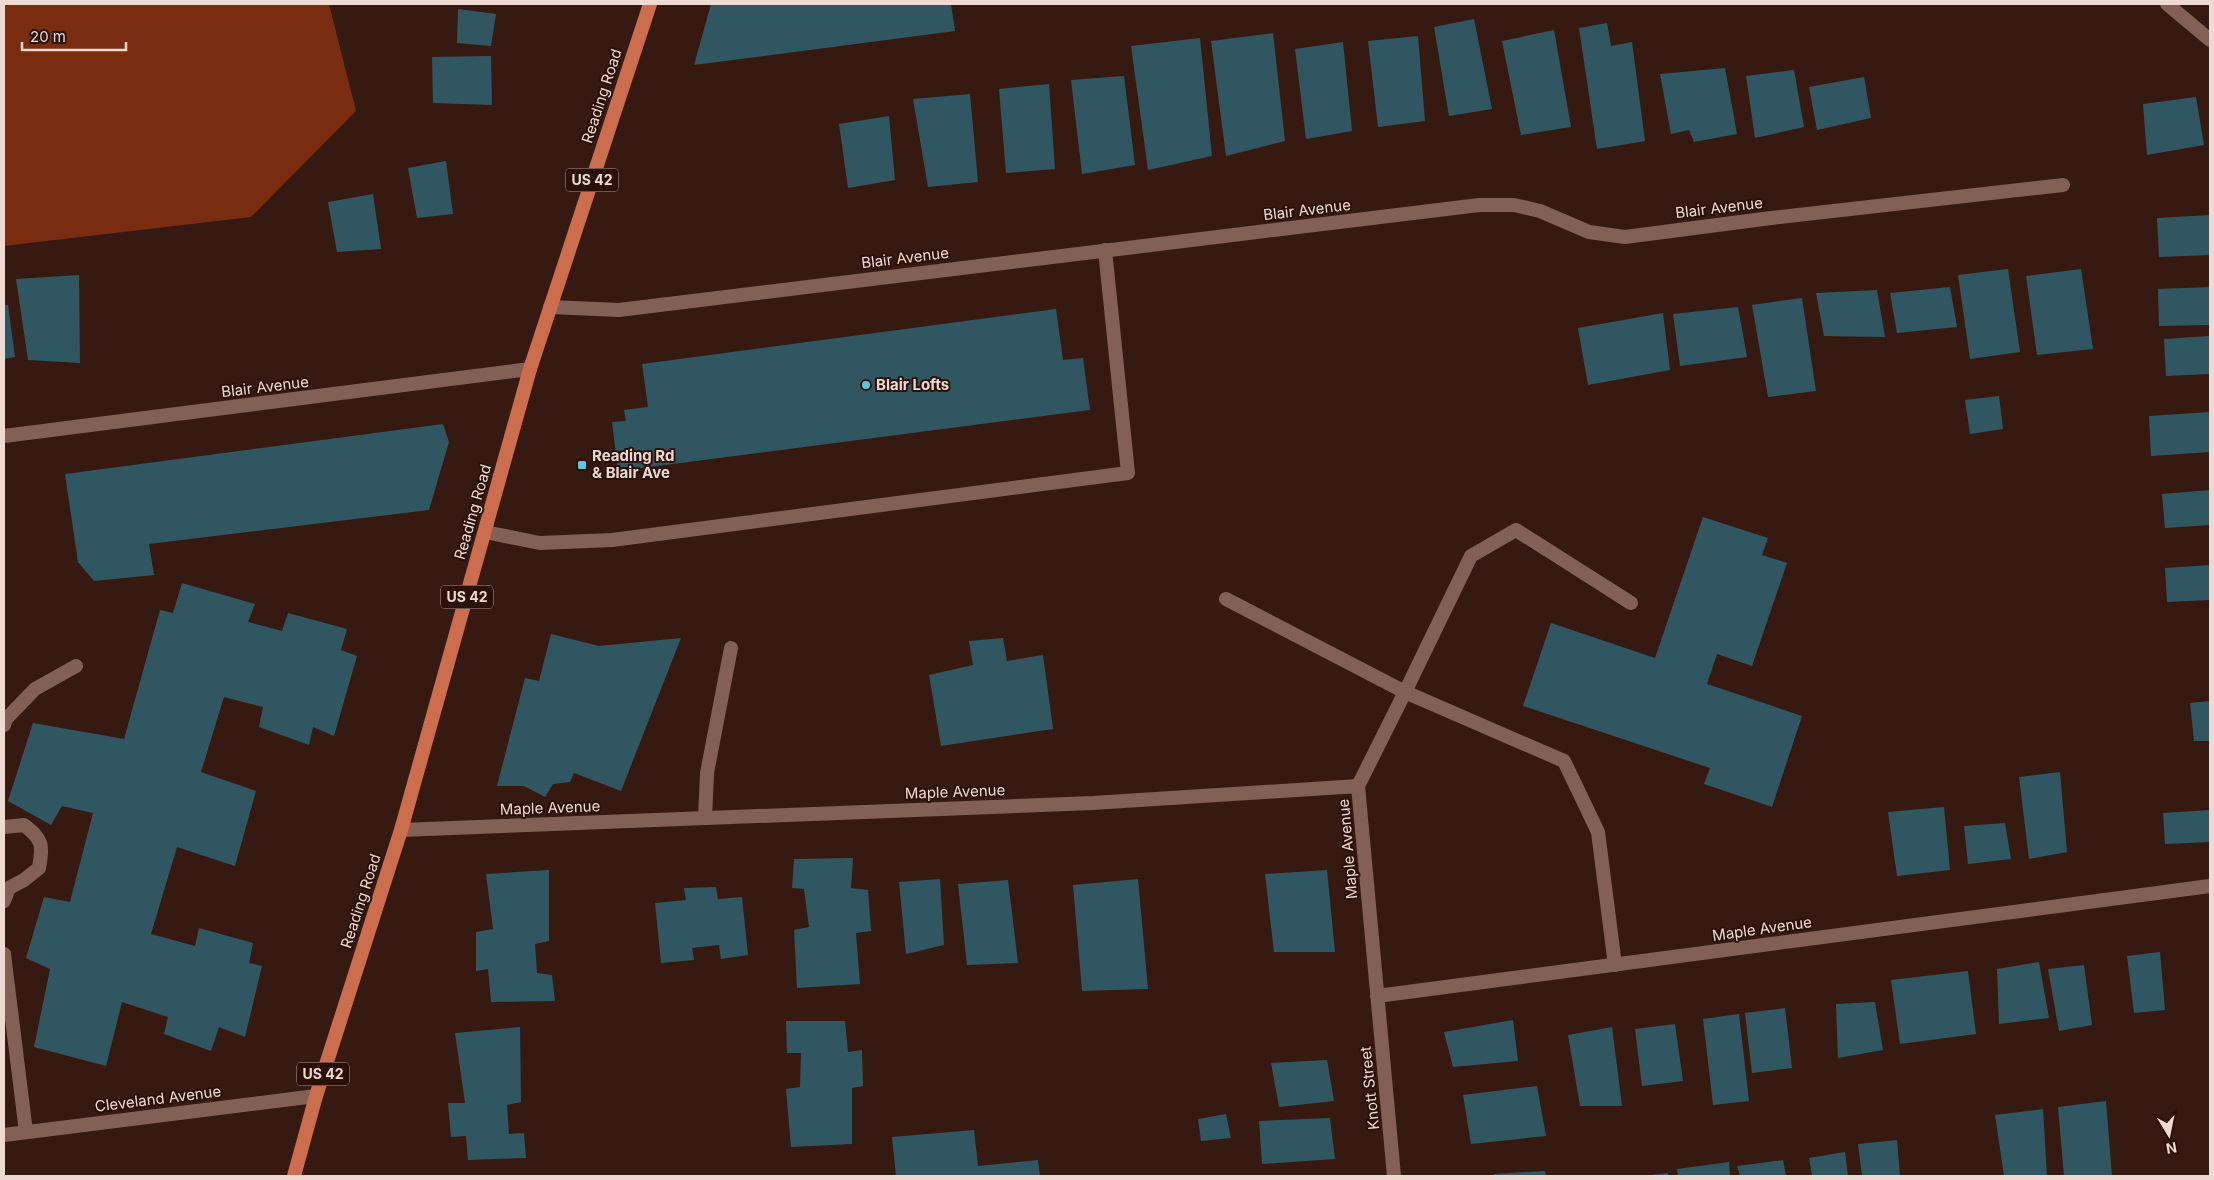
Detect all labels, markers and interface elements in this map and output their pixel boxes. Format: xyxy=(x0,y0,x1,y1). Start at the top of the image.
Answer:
scale bar xyxy=(22,20,126,52)
text: 20 m xyxy=(30,27,66,46)
street label: Reading Road xyxy=(577,46,626,145)
road number: US 42 xyxy=(566,168,618,192)
street label: Blair Avenue xyxy=(1674,193,1764,222)
street label: Blair Avenue xyxy=(1262,195,1352,224)
street label: Blair Avenue xyxy=(860,243,950,272)
street label: Blair Avenue xyxy=(220,372,310,401)
place label: Blair Lofts xyxy=(876,375,949,394)
marker: Blair Lofts xyxy=(860,379,872,391)
place label: Reading Rd & Blair Ave xyxy=(592,446,674,482)
marker: Reading Rd & Blair Ave xyxy=(576,459,588,471)
street label: Reading Road xyxy=(450,462,495,562)
road number: US 42 xyxy=(441,586,493,608)
street label: Maple Avenue xyxy=(904,780,1006,803)
street label: Maple Avenue xyxy=(499,796,601,819)
street label: Maple Avenue xyxy=(1334,798,1361,900)
street label: Reading Road xyxy=(336,851,385,950)
street label: Maple Avenue xyxy=(1711,912,1813,945)
street label: Knott Street xyxy=(1356,1045,1383,1131)
road number: US 42 xyxy=(297,1062,349,1086)
street label: Cleveland Avenue xyxy=(94,1081,222,1116)
north arrow xyxy=(2144,1110,2194,1160)
text: N xyxy=(2165,1139,2178,1158)

